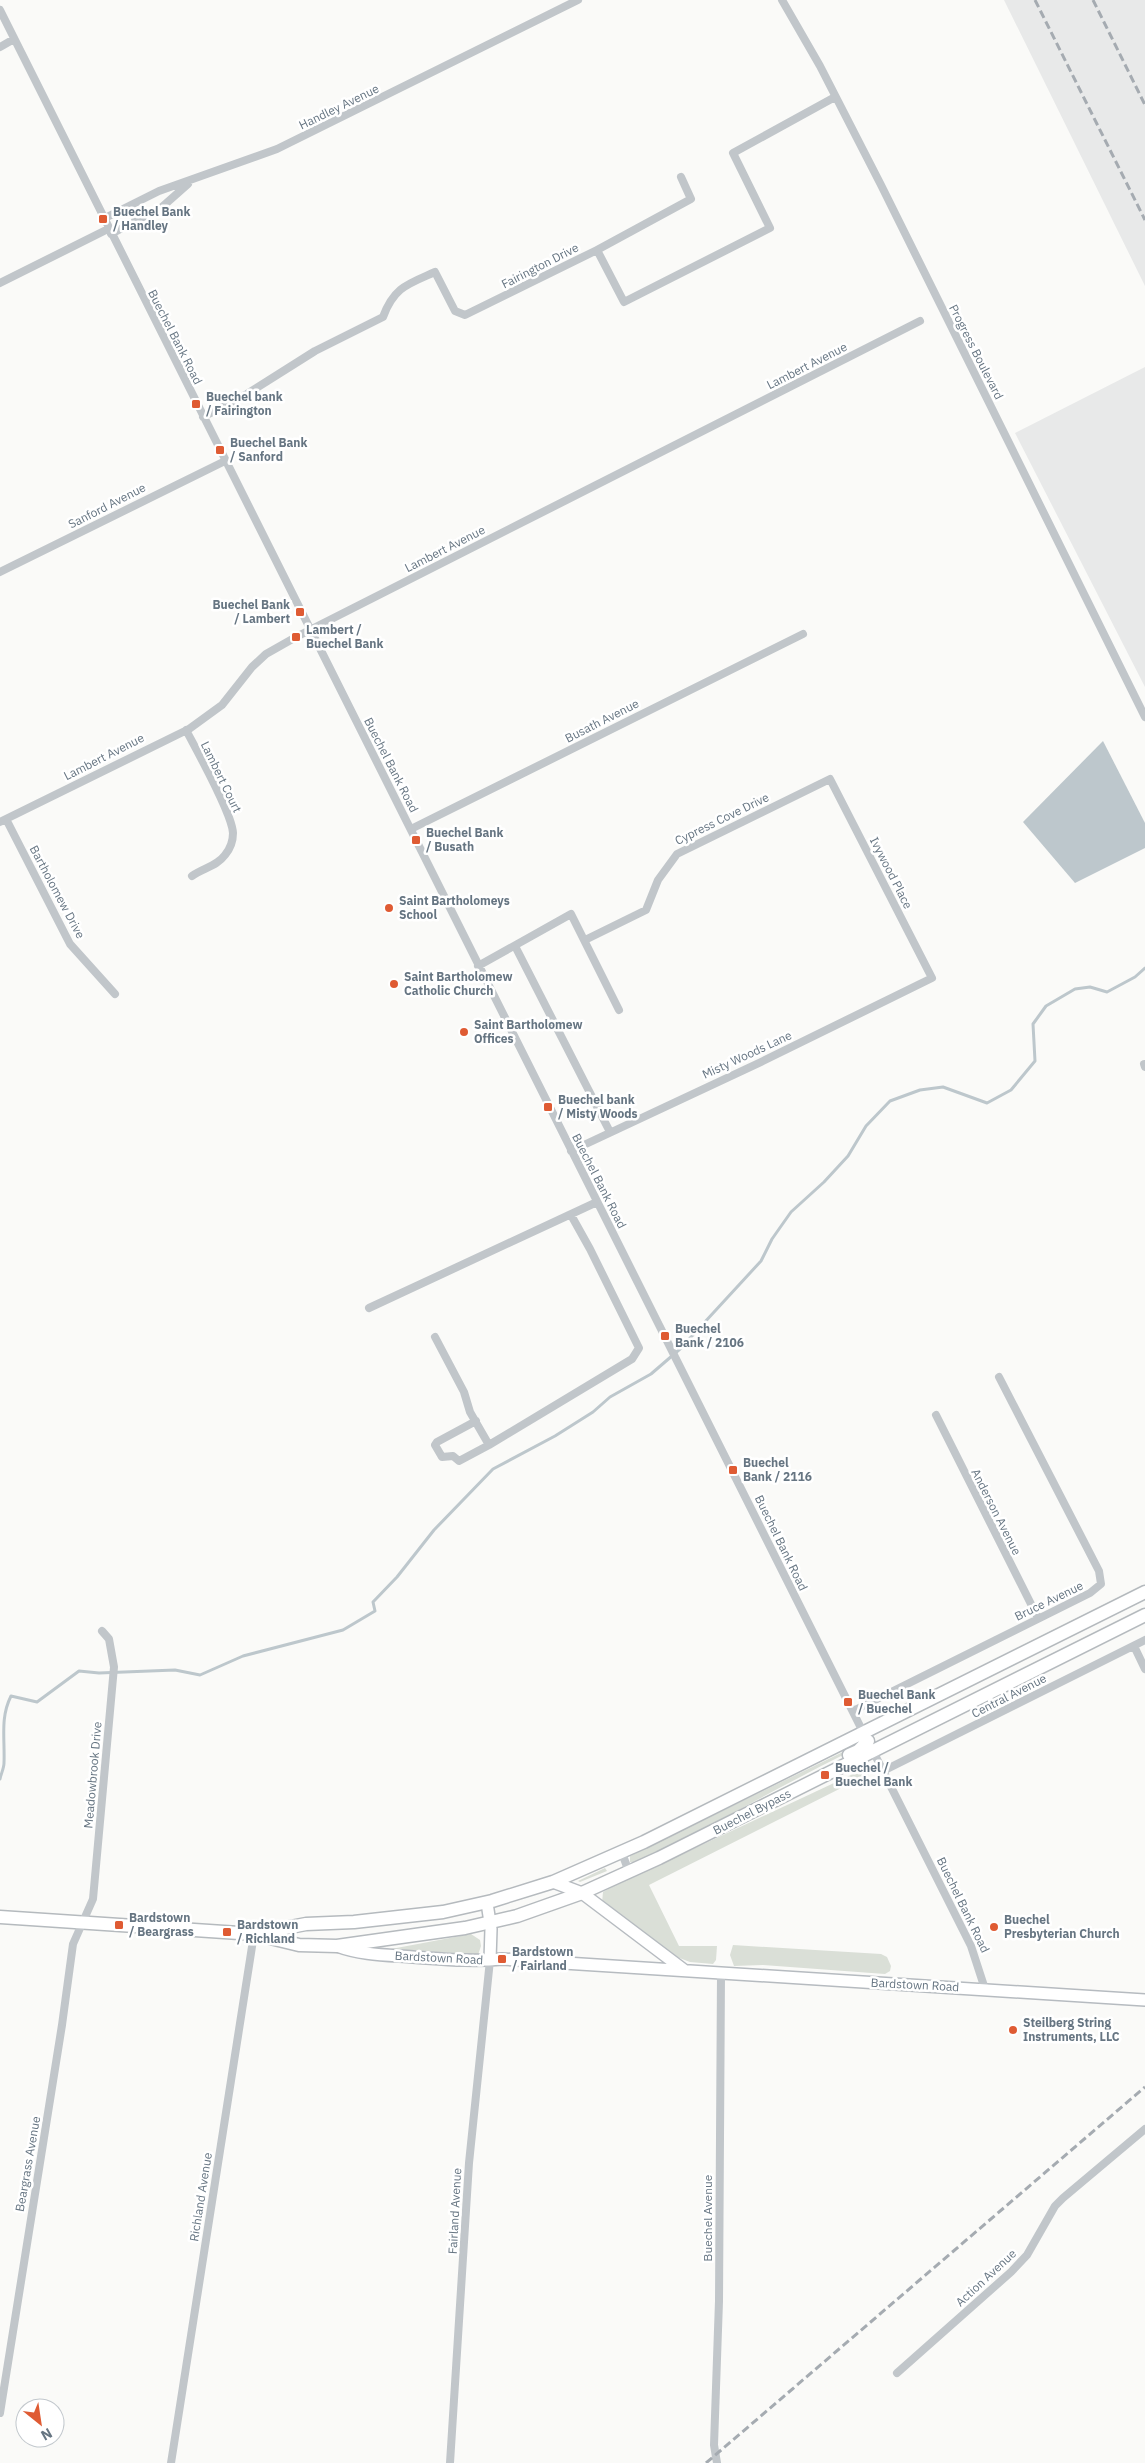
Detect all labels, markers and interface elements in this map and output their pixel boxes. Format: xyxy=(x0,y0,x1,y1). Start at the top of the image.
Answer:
street label: Handley Avenue xyxy=(296,80,382,132)
place label: Buechel Bank / Handley xyxy=(113,204,190,233)
marker: Buechel Bank / Handley xyxy=(97,213,109,225)
street label: Fairington Drive xyxy=(499,239,581,291)
street label: Buechel Bank Road xyxy=(145,287,206,387)
street label: Progress Boulevard xyxy=(946,302,1007,402)
street label: Lambert Avenue xyxy=(764,339,850,392)
place label: Buechel bank / Fairington xyxy=(206,389,283,418)
marker: Buechel bank / Fairington xyxy=(190,398,202,410)
place label: Buechel Bank / Sanford xyxy=(230,435,307,464)
marker: Buechel Bank / Sanford xyxy=(214,444,226,456)
street label: Sanford Avenue xyxy=(66,479,148,532)
street label: Lambert Avenue xyxy=(402,522,488,575)
place label: Buechel Bank / Lambert xyxy=(213,597,290,626)
marker: Buechel Bank / Lambert xyxy=(294,606,306,618)
place label: Lambert / Buechel Bank xyxy=(306,622,383,651)
marker: Lambert / Buechel Bank xyxy=(290,631,302,643)
street label: Busath Avenue xyxy=(562,695,642,746)
street label: Buechel Bank Road xyxy=(361,715,422,815)
street label: Lambert Avenue xyxy=(61,730,147,783)
street label: Lambert Court xyxy=(198,739,245,815)
street label: Cypress Cove Drive xyxy=(672,789,772,848)
place label: Buechel Bank / Busath xyxy=(426,825,503,854)
marker: Buechel Bank / Busath xyxy=(410,834,422,846)
street label: Ivywood Place xyxy=(867,834,916,912)
street label: Bartholomew Drive xyxy=(27,843,89,941)
place label: Saint Bartholomeys School xyxy=(399,893,510,922)
marker: Saint Bartholomeys School xyxy=(383,902,395,914)
place label: Saint Bartholomew Catholic Church xyxy=(404,969,512,998)
marker: Saint Bartholomew Catholic Church xyxy=(388,978,400,990)
place label: Saint Bartholomew Offices xyxy=(474,1017,582,1046)
marker: Saint Bartholomew Offices xyxy=(458,1026,470,1038)
street label: Misty Woods Lane xyxy=(700,1027,794,1082)
place label: Buechel bank / Misty Woods xyxy=(558,1092,638,1121)
marker: Buechel bank / Misty Woods xyxy=(542,1101,554,1113)
street label: Buechel Bank Road xyxy=(569,1131,630,1231)
place label: Buechel Bank / 2106 xyxy=(675,1321,744,1350)
marker: Buechel Bank / 2106 xyxy=(659,1330,671,1342)
place label: Buechel Bank / 2116 xyxy=(743,1455,812,1484)
marker: Buechel Bank / 2116 xyxy=(727,1464,739,1476)
street label: Anderson Avenue xyxy=(968,1466,1025,1558)
street label: Buechel Bank Road xyxy=(752,1492,811,1593)
street label: Bruce Avenue xyxy=(1012,1577,1086,1624)
street label: Central Avenue xyxy=(969,1670,1049,1721)
place label: Buechel Bank / Buechel xyxy=(858,1687,935,1716)
marker: Buechel Bank / Buechel xyxy=(842,1696,854,1708)
street label: Meadowbrook Drive xyxy=(80,1720,105,1829)
place label: Buechel / Buechel Bank xyxy=(835,1760,912,1789)
marker: Buechel / Buechel Bank xyxy=(819,1769,831,1781)
street label: Buechel Bypass xyxy=(710,1785,793,1838)
street label: Buechel Bank Road xyxy=(934,1854,993,1955)
place label: Bardstown / Beargrass xyxy=(129,1910,194,1939)
place label: Buechel Presbyterian Church xyxy=(1004,1912,1120,1941)
place label: Bardstown / Richland xyxy=(237,1917,298,1946)
marker: Bardstown / Beargrass xyxy=(113,1919,125,1931)
marker: Buechel Presbyterian Church xyxy=(988,1921,1000,1933)
marker: Bardstown / Richland xyxy=(221,1926,233,1938)
place label: Bardstown / Fairland xyxy=(512,1944,573,1973)
street label: Bardstown Road xyxy=(394,1948,484,1967)
marker: Bardstown / Fairland xyxy=(496,1953,508,1965)
street label: Bardstown Road xyxy=(870,1975,960,1994)
place label: Steilberg String Instruments, LLC xyxy=(1023,2015,1120,2044)
marker: Steilberg String Instruments, LLC xyxy=(1007,2024,1019,2036)
street label: Beargrass Avenue xyxy=(12,2115,43,2213)
street label: Richland Avenue xyxy=(186,2151,215,2242)
street label: Fairland Avenue xyxy=(445,2167,464,2255)
street label: Buechel Avenue xyxy=(700,2174,715,2261)
street label: Action Avenue xyxy=(952,2245,1019,2310)
north arrow xyxy=(15,2398,65,2448)
text: N xyxy=(38,2424,55,2445)

